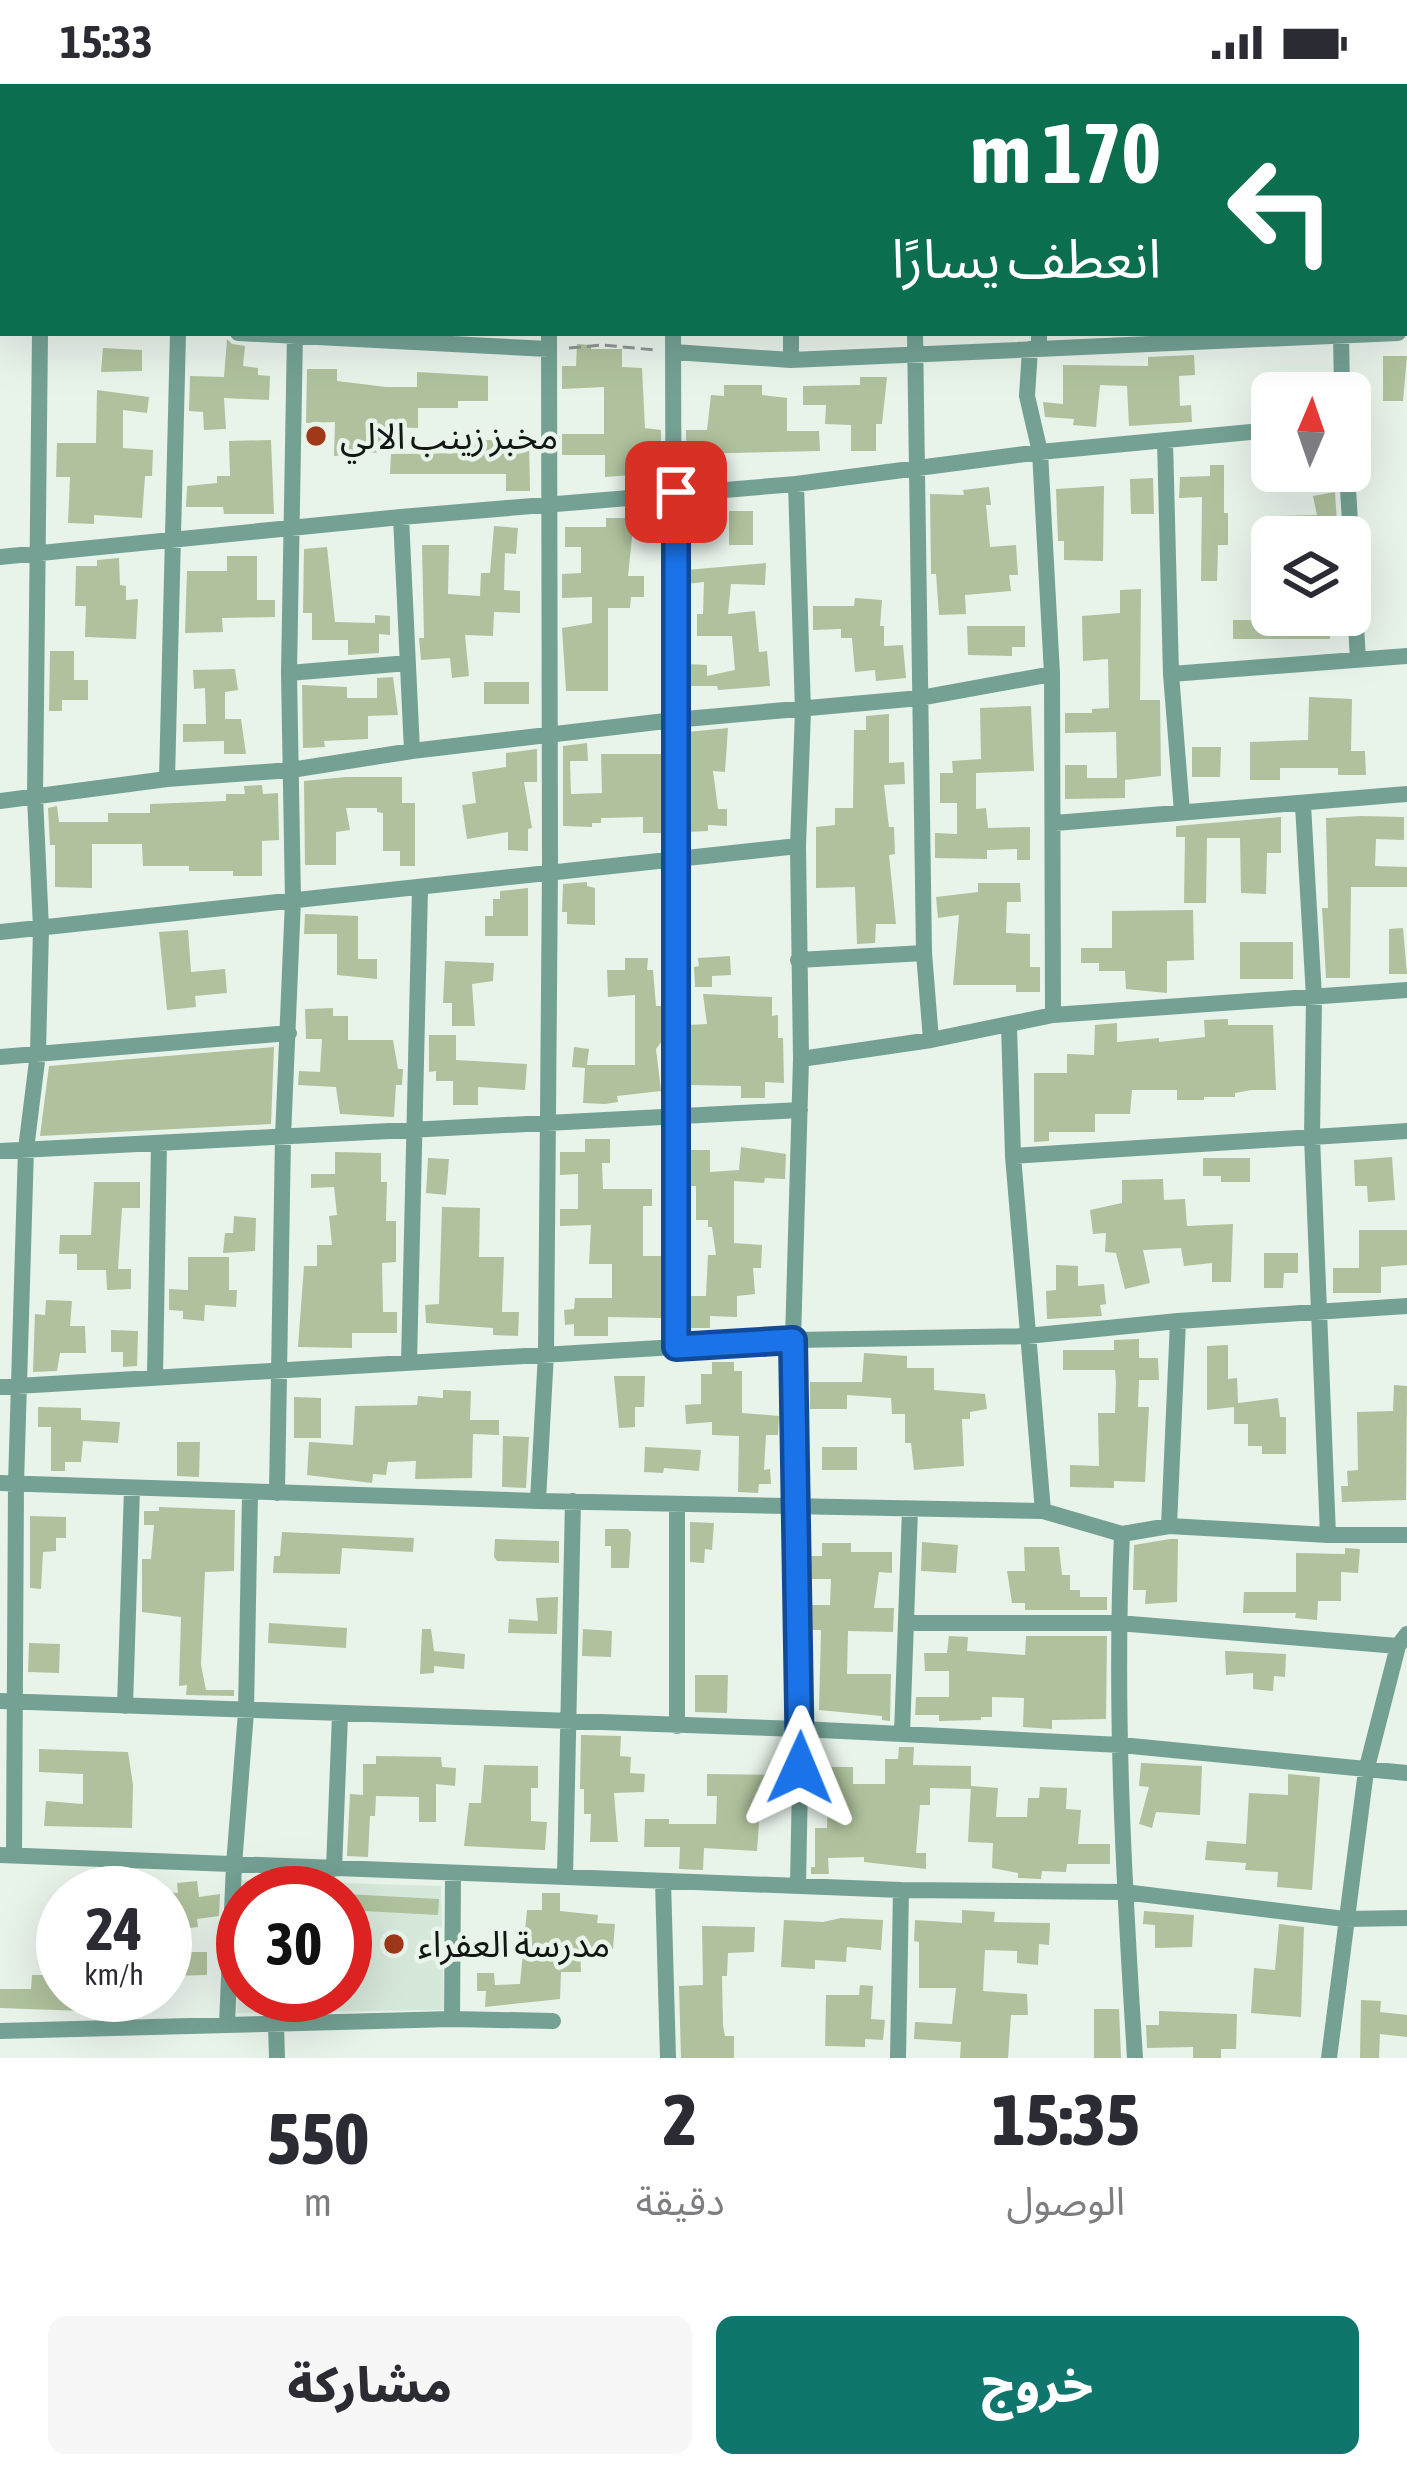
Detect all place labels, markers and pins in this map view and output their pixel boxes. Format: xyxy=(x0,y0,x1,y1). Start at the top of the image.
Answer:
place label: مخبز زينب الالي xyxy=(340,415,558,464)
marker: مخبز زينب الالي xyxy=(303,423,329,449)
pin xyxy=(625,441,727,543)
place label: مدرسة العفراء xyxy=(418,1923,610,1966)
marker: مدرسة العفراء xyxy=(381,1931,407,1957)

